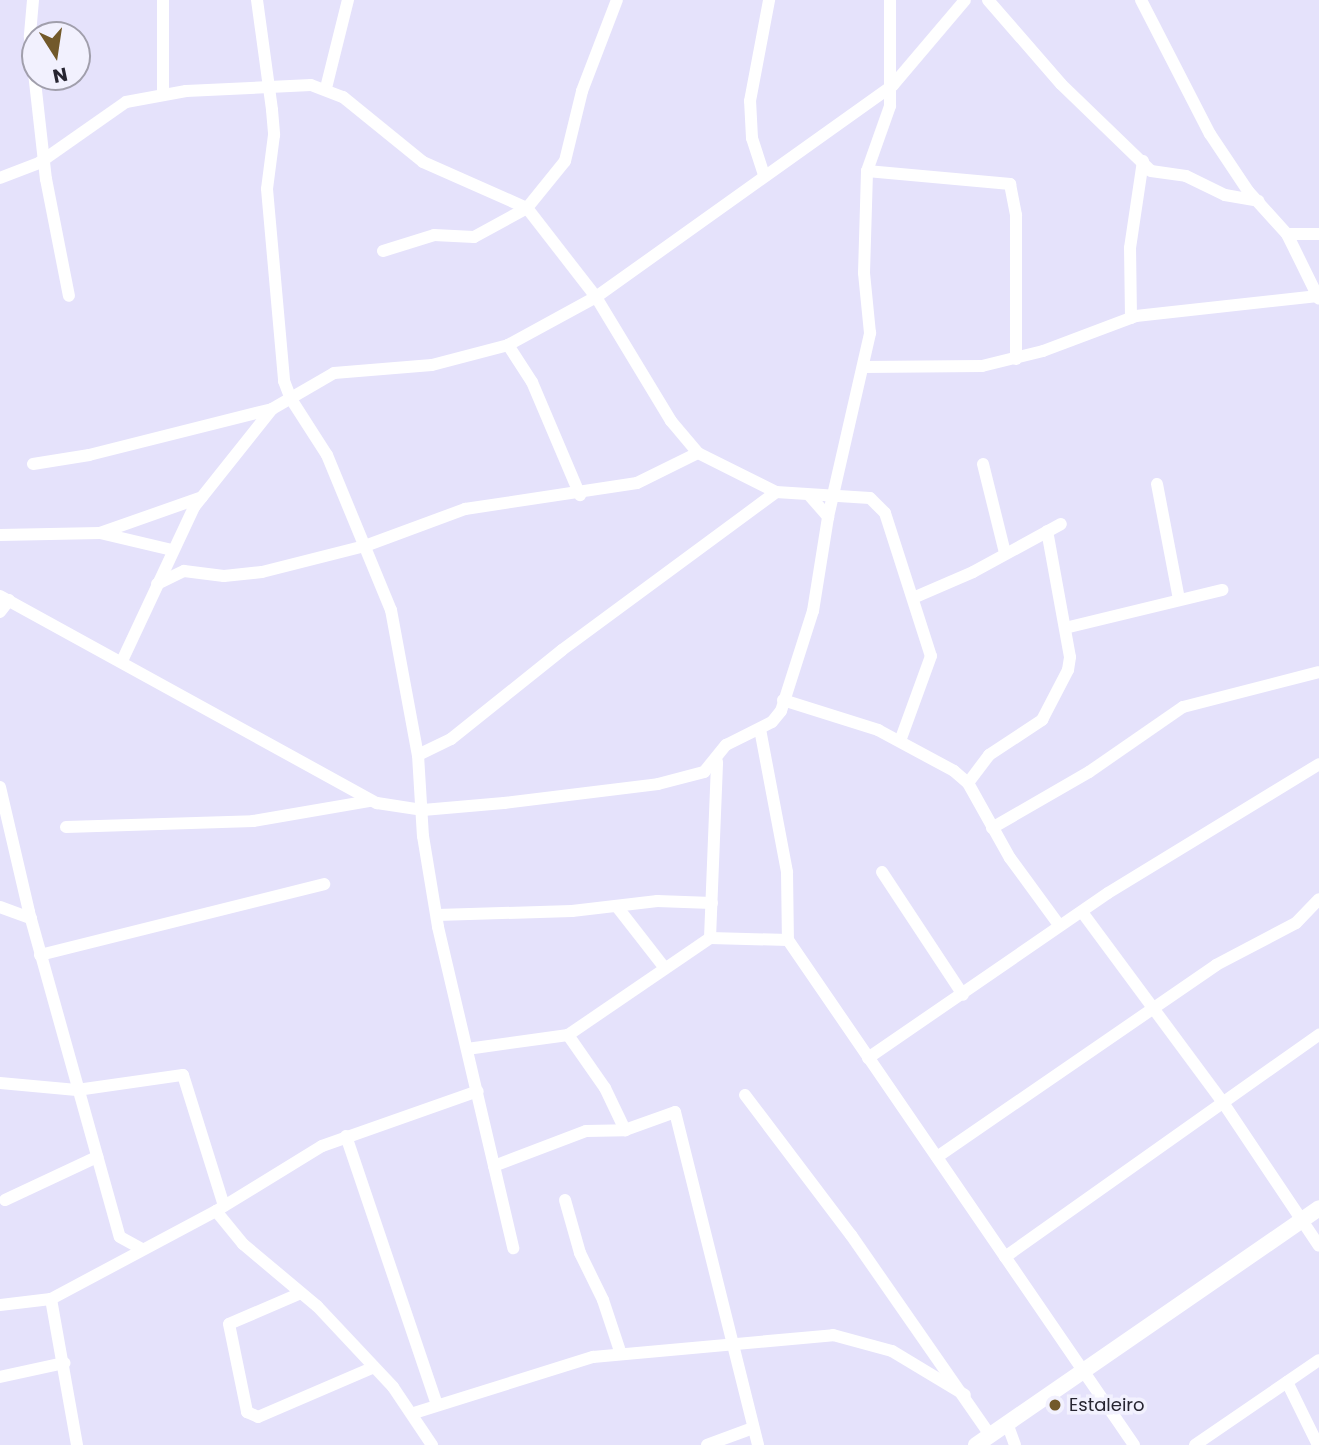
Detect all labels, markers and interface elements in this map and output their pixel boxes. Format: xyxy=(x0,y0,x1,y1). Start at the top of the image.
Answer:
north arrow xyxy=(21,21,91,91)
text: N xyxy=(50,60,70,90)
place label: Estaleiro xyxy=(1069,1394,1145,1416)
marker: Estaleiro xyxy=(1047,1397,1063,1413)

